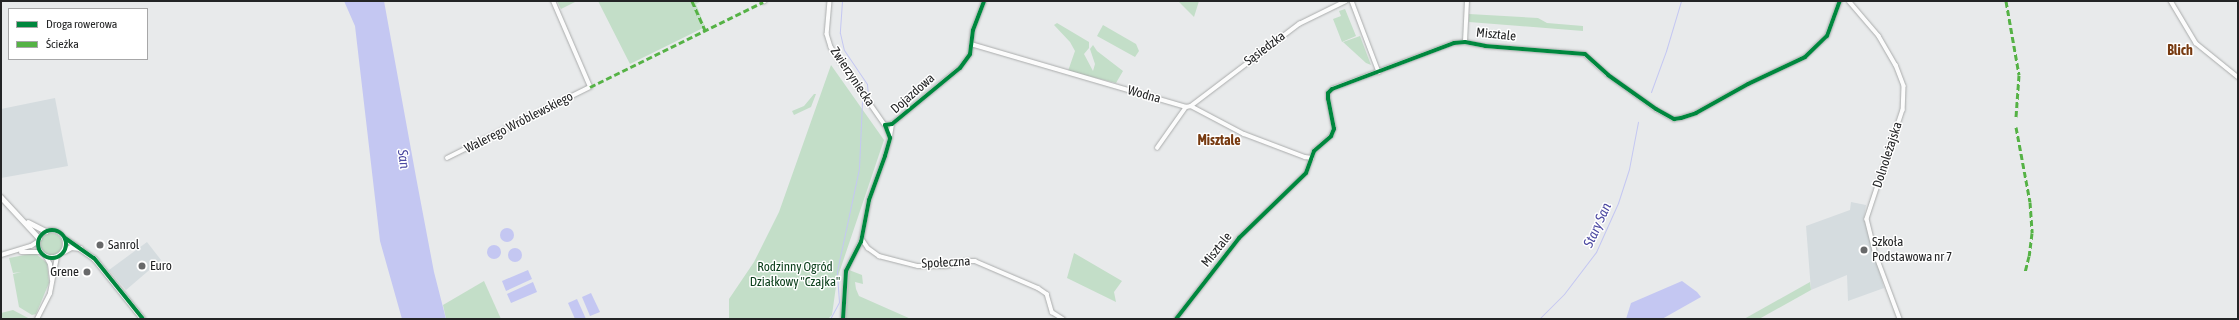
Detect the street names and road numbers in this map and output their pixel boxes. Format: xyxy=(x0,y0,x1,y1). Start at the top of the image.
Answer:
street label: Misztale xyxy=(1475,25,1517,45)
street label: Sąsiedzka xyxy=(1241,28,1289,70)
street label: Zwierzyniecka xyxy=(826,44,878,110)
street label: Dojazdowa xyxy=(888,71,938,117)
street label: Wodna xyxy=(1126,83,1162,107)
street label: Walerego Wróblewskiego xyxy=(462,89,576,157)
street label: Dolnoleżajska xyxy=(1870,120,1906,190)
street label: Misztale xyxy=(1198,230,1236,270)
street label: Społeczna xyxy=(921,254,971,272)

